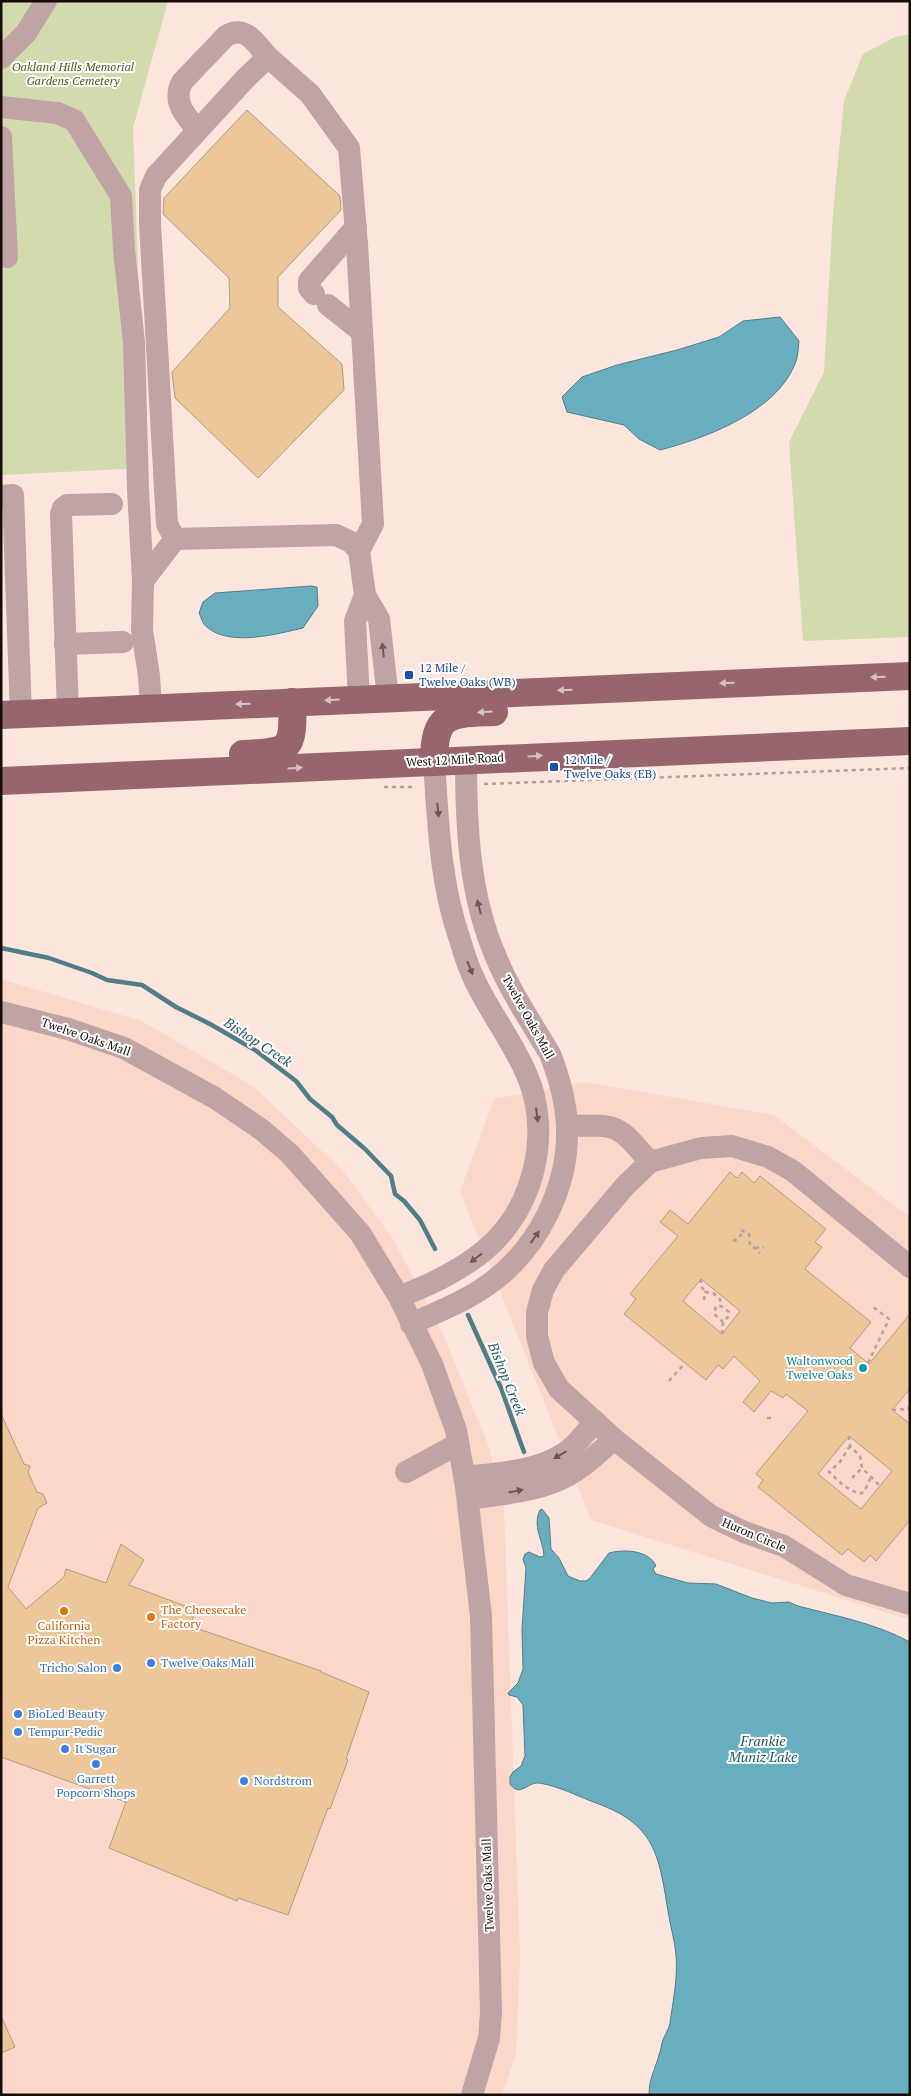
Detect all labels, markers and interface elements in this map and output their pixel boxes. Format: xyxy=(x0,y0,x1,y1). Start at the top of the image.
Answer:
park label: Oakland Hills Memorial Gardens Cemetery xyxy=(12,59,135,88)
one-way arrow xyxy=(378,641,386,657)
place label: 12 Mile / Twelve Oaks (WB) xyxy=(419,660,516,689)
marker: 12 Mile / Twelve Oaks (WB) xyxy=(403,669,415,681)
one-way arrow xyxy=(869,673,885,681)
one-way arrow xyxy=(719,680,735,688)
one-way arrow xyxy=(556,687,572,695)
one-way arrow xyxy=(324,697,340,705)
one-way arrow xyxy=(235,701,251,709)
one-way arrow xyxy=(476,709,492,717)
street label: West 12 Mile Road xyxy=(406,749,505,770)
one-way arrow xyxy=(527,752,543,760)
place label: 12 Mile / Twelve Oaks (EB) xyxy=(564,752,656,781)
marker: 12 Mile / Twelve Oaks (EB) xyxy=(548,761,560,773)
one-way arrow xyxy=(287,763,303,771)
one-way arrow xyxy=(434,802,442,818)
one-way arrow xyxy=(475,900,483,915)
one-way arrow xyxy=(467,961,474,976)
street label: Twelve Oaks Mall xyxy=(499,972,558,1062)
water label: Bishop Creek xyxy=(220,1012,296,1071)
street label: Twelve Oaks Mall xyxy=(40,1014,133,1059)
one-way arrow xyxy=(533,1108,541,1124)
one-way arrow xyxy=(530,1230,540,1244)
one-way arrow xyxy=(470,1252,483,1263)
water label: Bishop Creek xyxy=(484,1338,531,1419)
place label: Waltonwood Twelve Oaks xyxy=(786,1353,853,1382)
marker: Waltonwood Twelve Oaks xyxy=(857,1362,869,1374)
one-way arrow xyxy=(554,1451,567,1460)
one-way arrow xyxy=(508,1487,524,1495)
street label: Huron Circle xyxy=(720,1514,788,1555)
place label: The Cheesecake Factory xyxy=(161,1602,246,1631)
marker: California Pizza Kitchen xyxy=(58,1605,70,1617)
marker: The Cheesecake Factory xyxy=(145,1611,157,1623)
place label: California Pizza Kitchen xyxy=(28,1618,100,1647)
place label: Twelve Oaks Mall xyxy=(161,1655,255,1670)
marker: Twelve Oaks Mall xyxy=(145,1657,157,1669)
place label: Tricho Salon xyxy=(40,1660,107,1675)
marker: Tricho Salon xyxy=(111,1662,123,1674)
place label: BioLed Beauty xyxy=(28,1706,106,1721)
marker: BioLed Beauty xyxy=(12,1708,24,1720)
place label: Tempur-Pedic xyxy=(28,1724,103,1739)
marker: Tempur-Pedic xyxy=(12,1726,24,1738)
water label: Frankie Muniz Lake xyxy=(728,1731,798,1766)
place label: It'Sugar xyxy=(75,1741,117,1756)
marker: It'Sugar xyxy=(59,1743,71,1755)
marker: Garrett Popcorn Shops xyxy=(90,1758,102,1770)
place label: Garrett Popcorn Shops xyxy=(57,1771,136,1800)
place label: Nordstrom xyxy=(254,1773,313,1788)
marker: Nordstrom xyxy=(238,1775,250,1787)
street label: Twelve Oaks Mall xyxy=(478,1838,497,1932)

